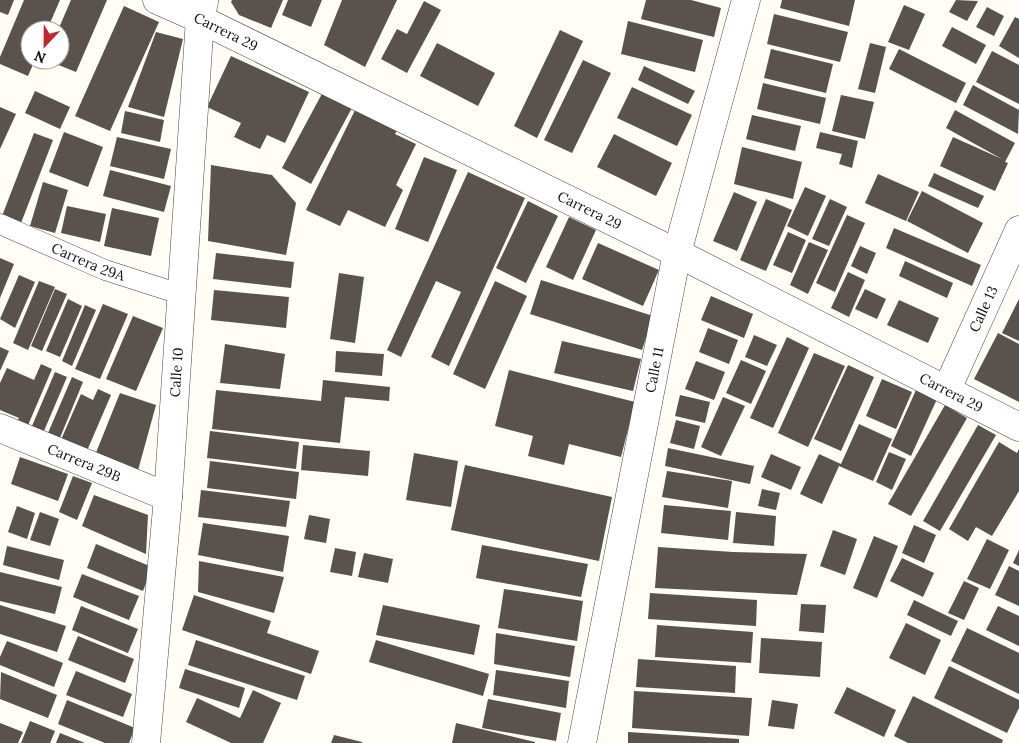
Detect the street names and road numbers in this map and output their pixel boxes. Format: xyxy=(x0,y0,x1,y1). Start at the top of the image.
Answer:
street label: Carrera 29 xyxy=(191,9,261,55)
street label: Carrera 29 xyxy=(555,187,625,233)
street label: Carrera 29A xyxy=(49,239,127,285)
street label: Calle 13 xyxy=(965,283,1002,335)
street label: Calle 11 xyxy=(641,346,668,394)
street label: Calle 10 xyxy=(166,347,187,398)
street label: Carrera 29 xyxy=(916,369,986,416)
street label: Carrera 29B xyxy=(45,439,124,486)

